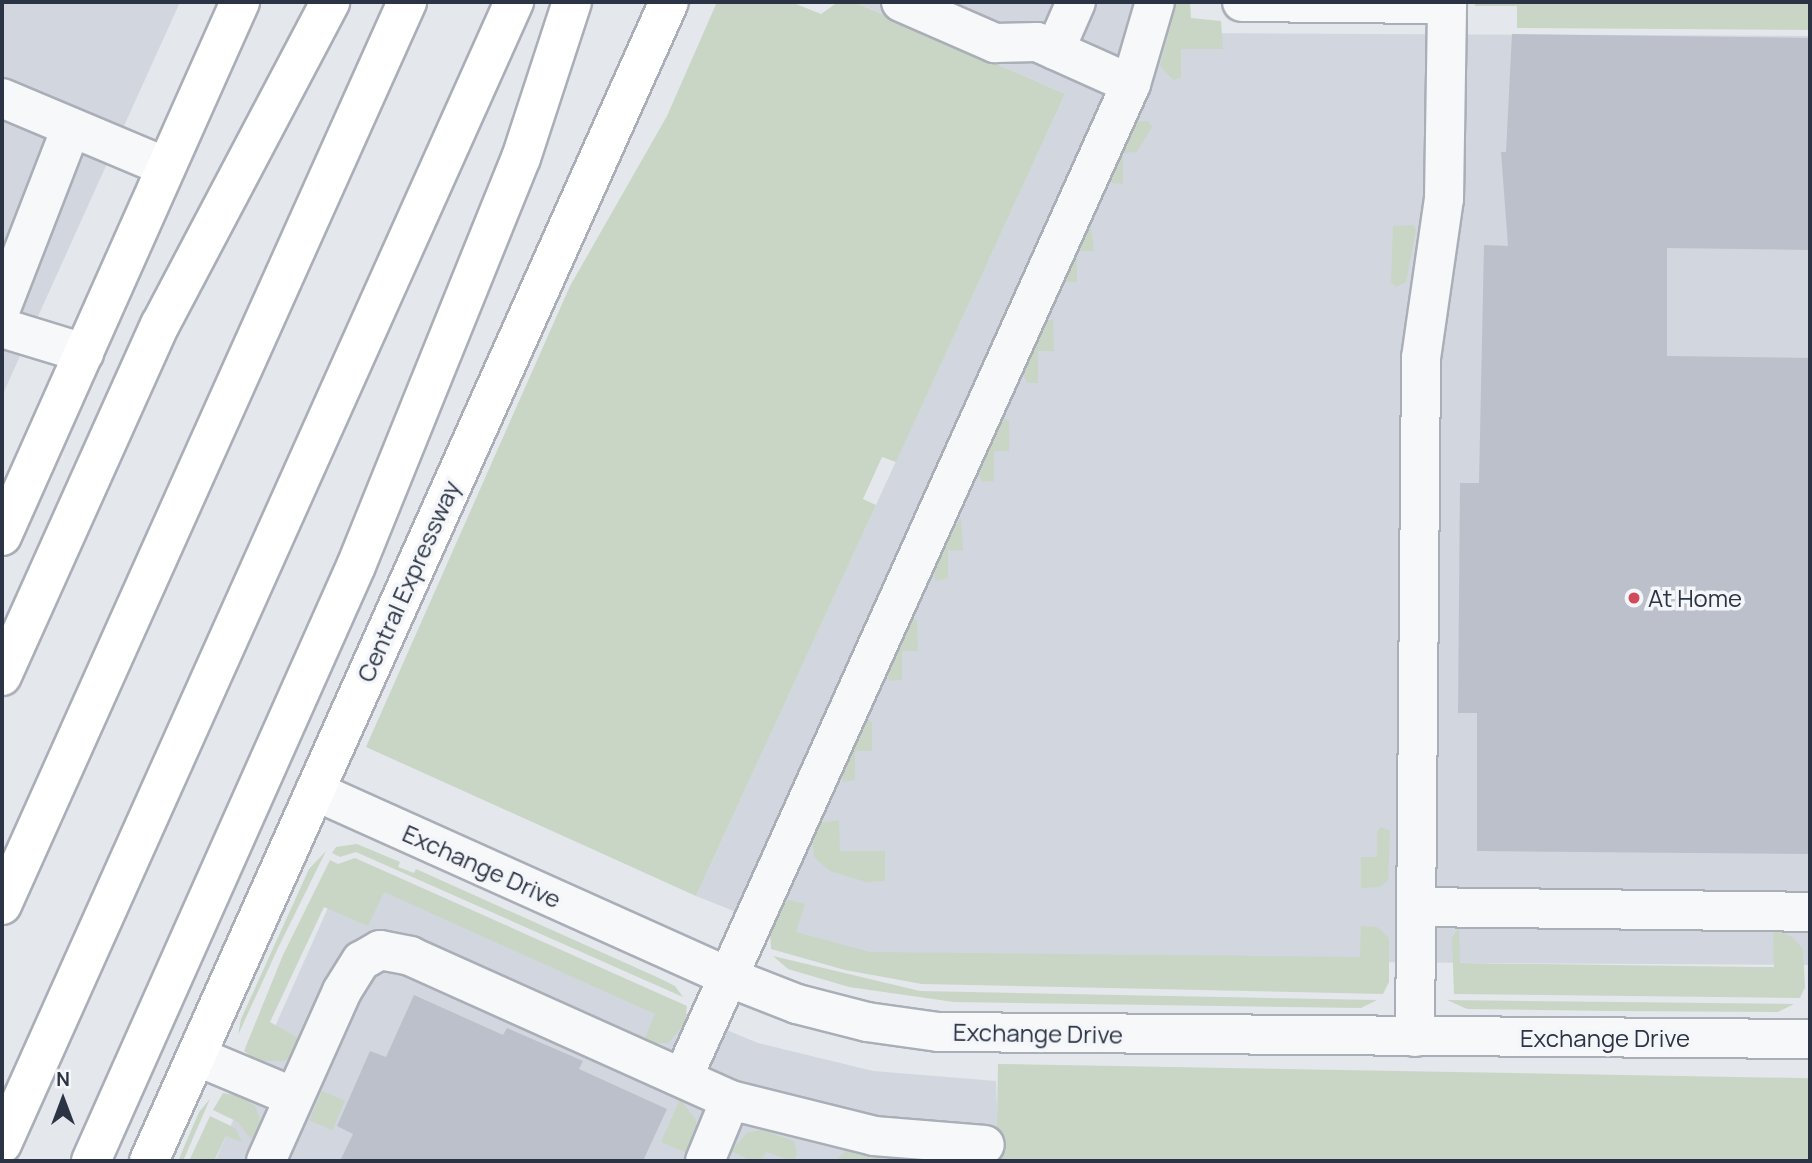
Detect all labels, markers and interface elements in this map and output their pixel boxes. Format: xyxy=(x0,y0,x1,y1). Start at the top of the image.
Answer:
street label: Central Expressway xyxy=(351,476,465,686)
place label: At Home xyxy=(1648,584,1742,612)
marker: At Home xyxy=(1626,590,1642,606)
street label: Exchange Drive xyxy=(398,818,566,914)
street label: Exchange Drive xyxy=(953,1017,1123,1049)
street label: Exchange Drive xyxy=(1520,1024,1690,1052)
north arrow xyxy=(28,1065,98,1135)
text: N xyxy=(56,1066,70,1092)

